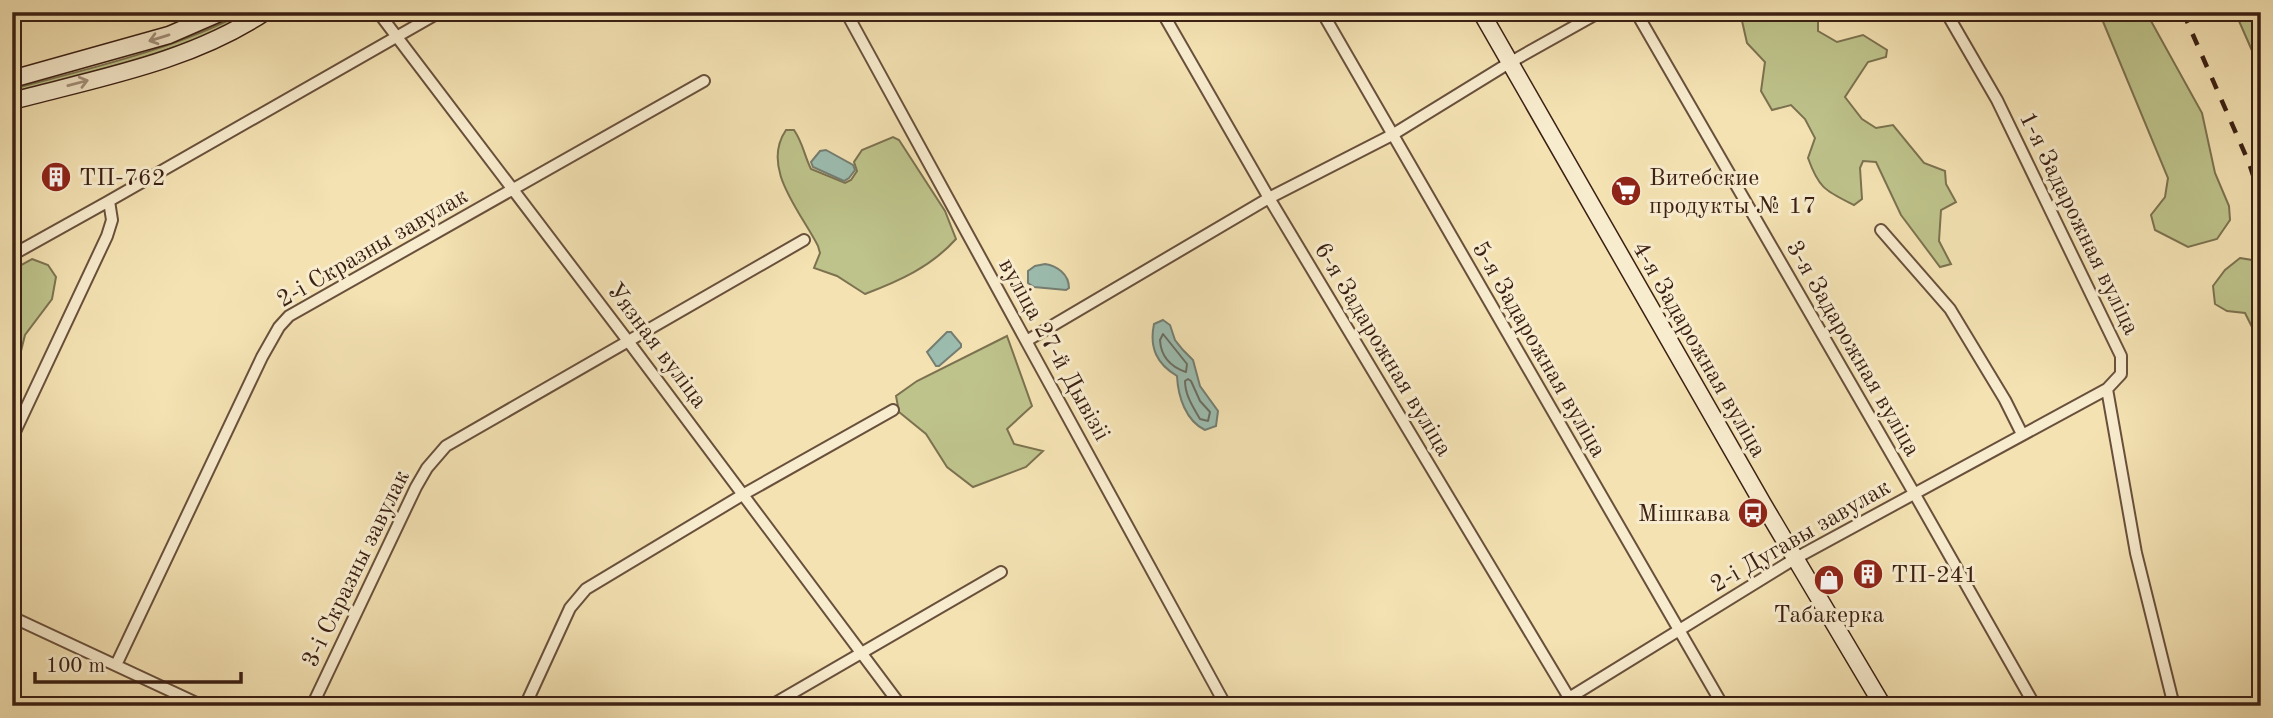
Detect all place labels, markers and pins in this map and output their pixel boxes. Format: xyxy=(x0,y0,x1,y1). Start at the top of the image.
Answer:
building icon: ТП-762 xyxy=(39,160,73,194)
place label: ТП-762 xyxy=(79,167,166,191)
place label: Витебские продукты № 17 xyxy=(1649,167,1816,219)
supermarket icon: Витебские продукты № 17 xyxy=(1609,174,1643,208)
bus stop icon: Мішкава xyxy=(1736,496,1770,530)
place label: Мішкава xyxy=(1638,503,1730,527)
building icon: ТП-241 xyxy=(1851,557,1885,591)
shop icon: Табакерка xyxy=(1812,563,1846,597)
place label: ТП-241 xyxy=(1891,564,1978,588)
place label: Табакерка xyxy=(1774,604,1885,628)

